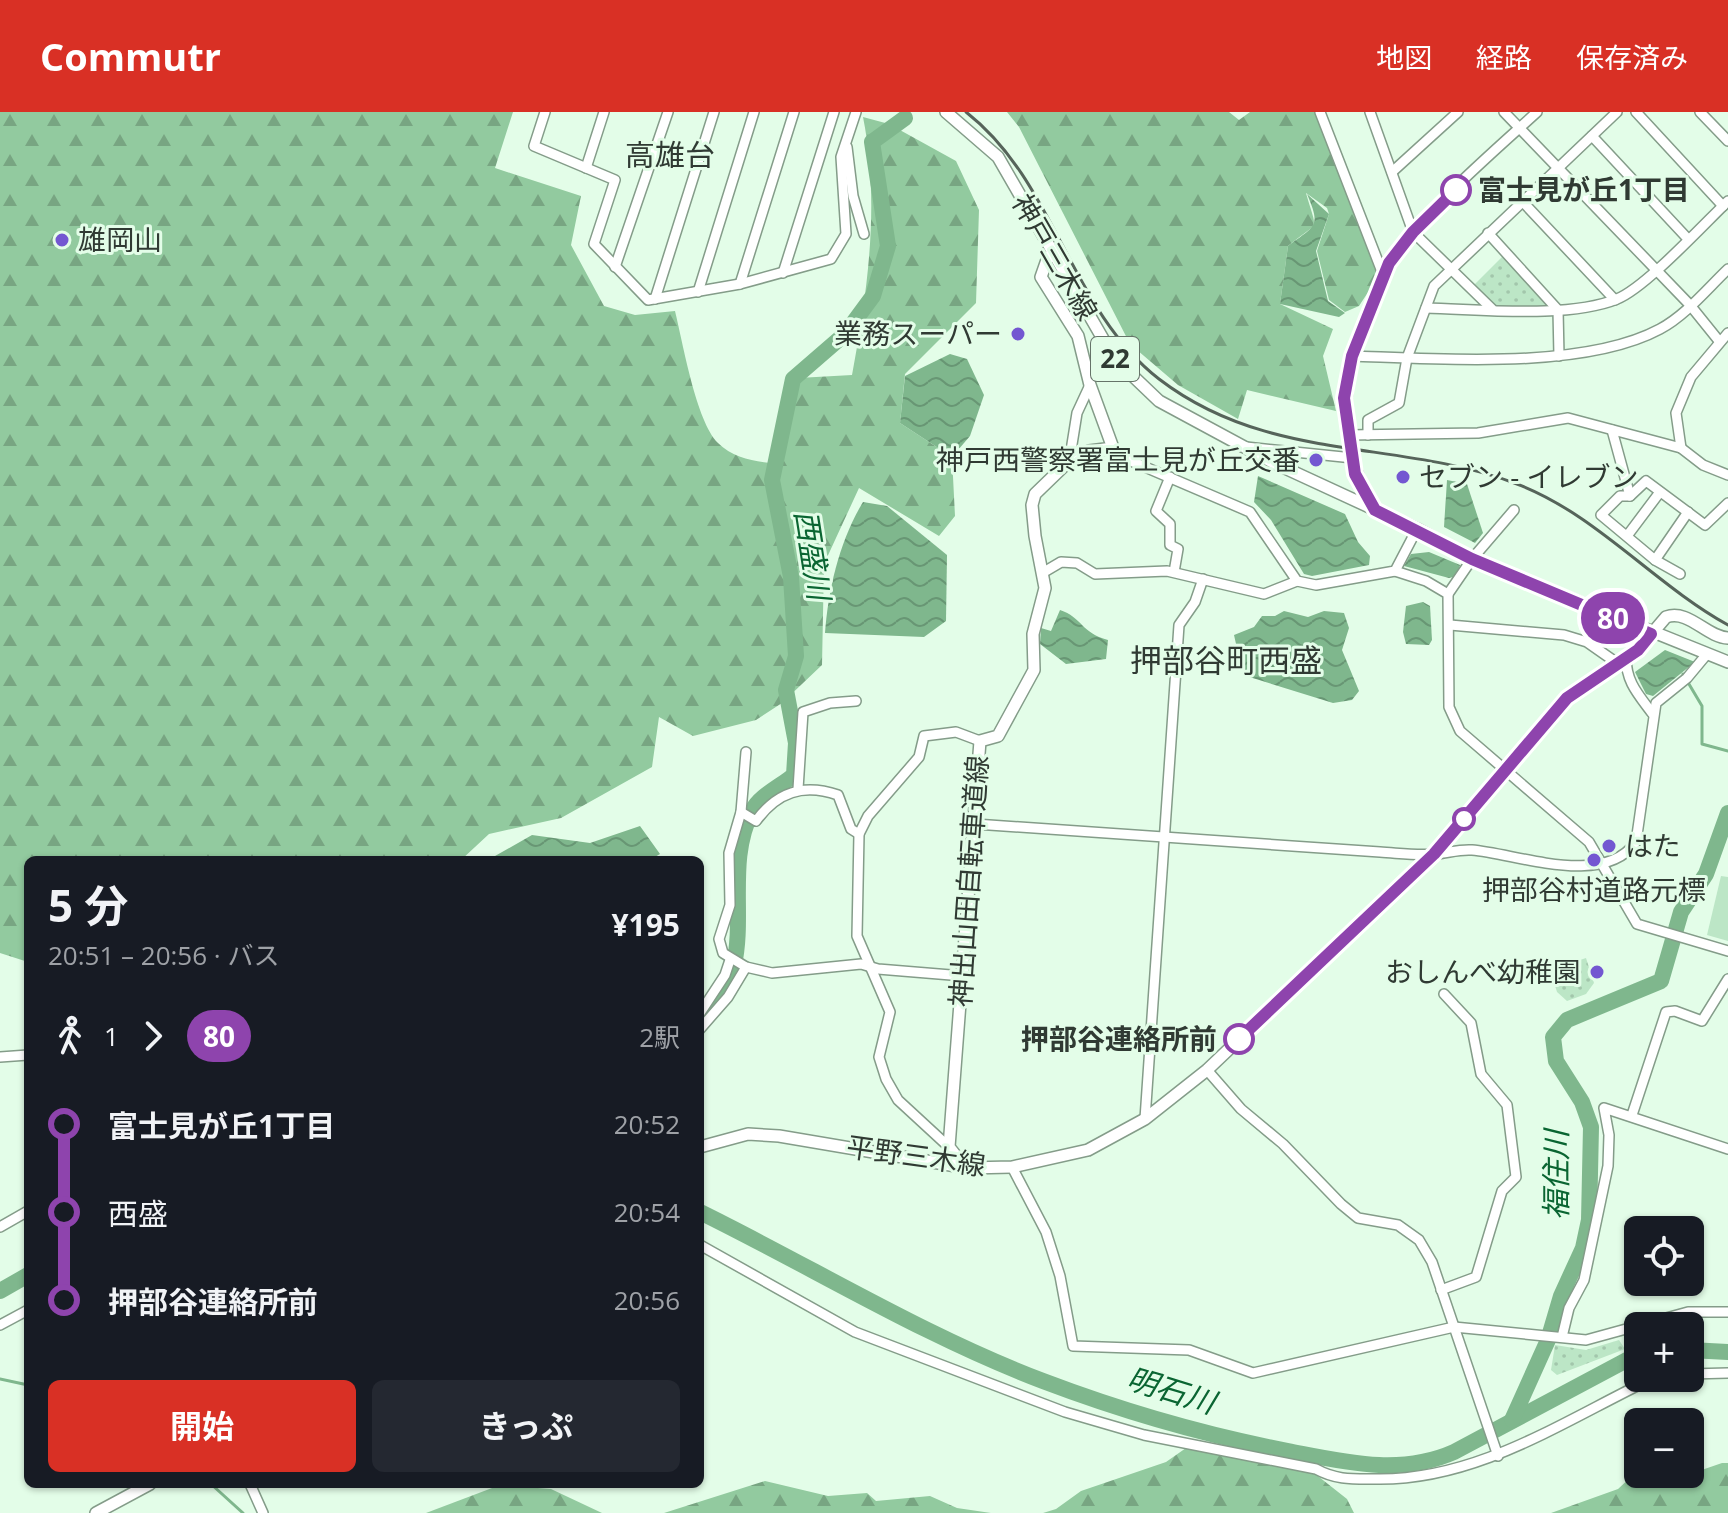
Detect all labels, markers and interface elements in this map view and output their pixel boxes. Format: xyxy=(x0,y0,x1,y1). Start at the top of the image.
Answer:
text: Commutr xyxy=(40,30,221,82)
text: 地図 xyxy=(1376,38,1432,76)
text: 経路 xyxy=(1476,38,1532,76)
text: 保存済み xyxy=(1576,38,1688,76)
district label: 高雄台 xyxy=(625,134,715,175)
place label: 富士見が丘1丁目 xyxy=(1478,170,1690,208)
marker: 富士見が丘1丁目 xyxy=(1441,175,1471,205)
street label: 神戸三木線 xyxy=(1004,186,1107,327)
place label: 雄岡山 xyxy=(78,220,162,258)
marker: 雄岡山 xyxy=(53,231,71,249)
place label: 業務スーパー xyxy=(834,314,1002,352)
marker: 業務スーパー xyxy=(1009,325,1027,343)
road number: 22 xyxy=(1091,337,1139,381)
place label: 神戸西警察署富士見が丘交番 xyxy=(936,440,1300,478)
marker: 神戸西警察署富士見が丘交番 xyxy=(1307,451,1325,469)
place label: セブン - イレブン xyxy=(1419,457,1639,495)
marker: セブン - イレブン xyxy=(1394,468,1412,486)
water label: 西盛川 xyxy=(786,507,841,605)
line badge: 80 xyxy=(1577,592,1649,644)
text: 80 xyxy=(1597,599,1629,637)
district label: 押部谷町西盛 xyxy=(1130,638,1322,681)
street label: 神出山田自転車道線 xyxy=(940,754,996,1008)
unlabelled marker xyxy=(1453,808,1475,830)
place label: はた xyxy=(1625,826,1680,864)
marker: はた xyxy=(1600,837,1618,855)
marker: 押部谷村道路元標 xyxy=(1585,851,1603,869)
place label: 押部谷村道路元標 xyxy=(1482,870,1706,908)
text: 5 分 xyxy=(48,875,129,935)
text: ¥195 xyxy=(611,904,680,945)
text: 20:51 – 20:56 · バス xyxy=(48,937,279,973)
place label: おしんべ幼稚園 xyxy=(1385,952,1581,990)
marker: おしんべ幼稚園 xyxy=(1588,963,1606,981)
icon: walk xyxy=(48,1014,92,1058)
icon: forward xyxy=(131,1014,175,1058)
text: 80 xyxy=(203,1017,235,1055)
text: 1 xyxy=(104,1018,119,1054)
text: 2駅 xyxy=(639,1019,680,1055)
place label: 押部谷連絡所前 xyxy=(1021,1019,1217,1057)
marker: 押部谷連絡所前 xyxy=(1224,1024,1254,1054)
text: 富士見が丘1丁目 xyxy=(108,1105,335,1146)
text: 20:52 xyxy=(614,1106,680,1142)
street label: 平野三木線 xyxy=(844,1126,988,1184)
water label: 福住川 xyxy=(1535,1127,1576,1220)
text: 西盛 xyxy=(108,1193,168,1234)
text: 20:54 xyxy=(614,1194,680,1230)
map controls xyxy=(1624,1216,1704,1488)
button: locate xyxy=(1624,1216,1704,1296)
text: 押部谷連絡所前 xyxy=(108,1281,318,1322)
text: 20:56 xyxy=(614,1282,680,1318)
button: + xyxy=(1624,1312,1704,1392)
water label: 明石川 xyxy=(1122,1357,1223,1423)
button: 開始 xyxy=(48,1380,356,1472)
button: きっぷ xyxy=(372,1380,680,1472)
button: − xyxy=(1624,1408,1704,1488)

